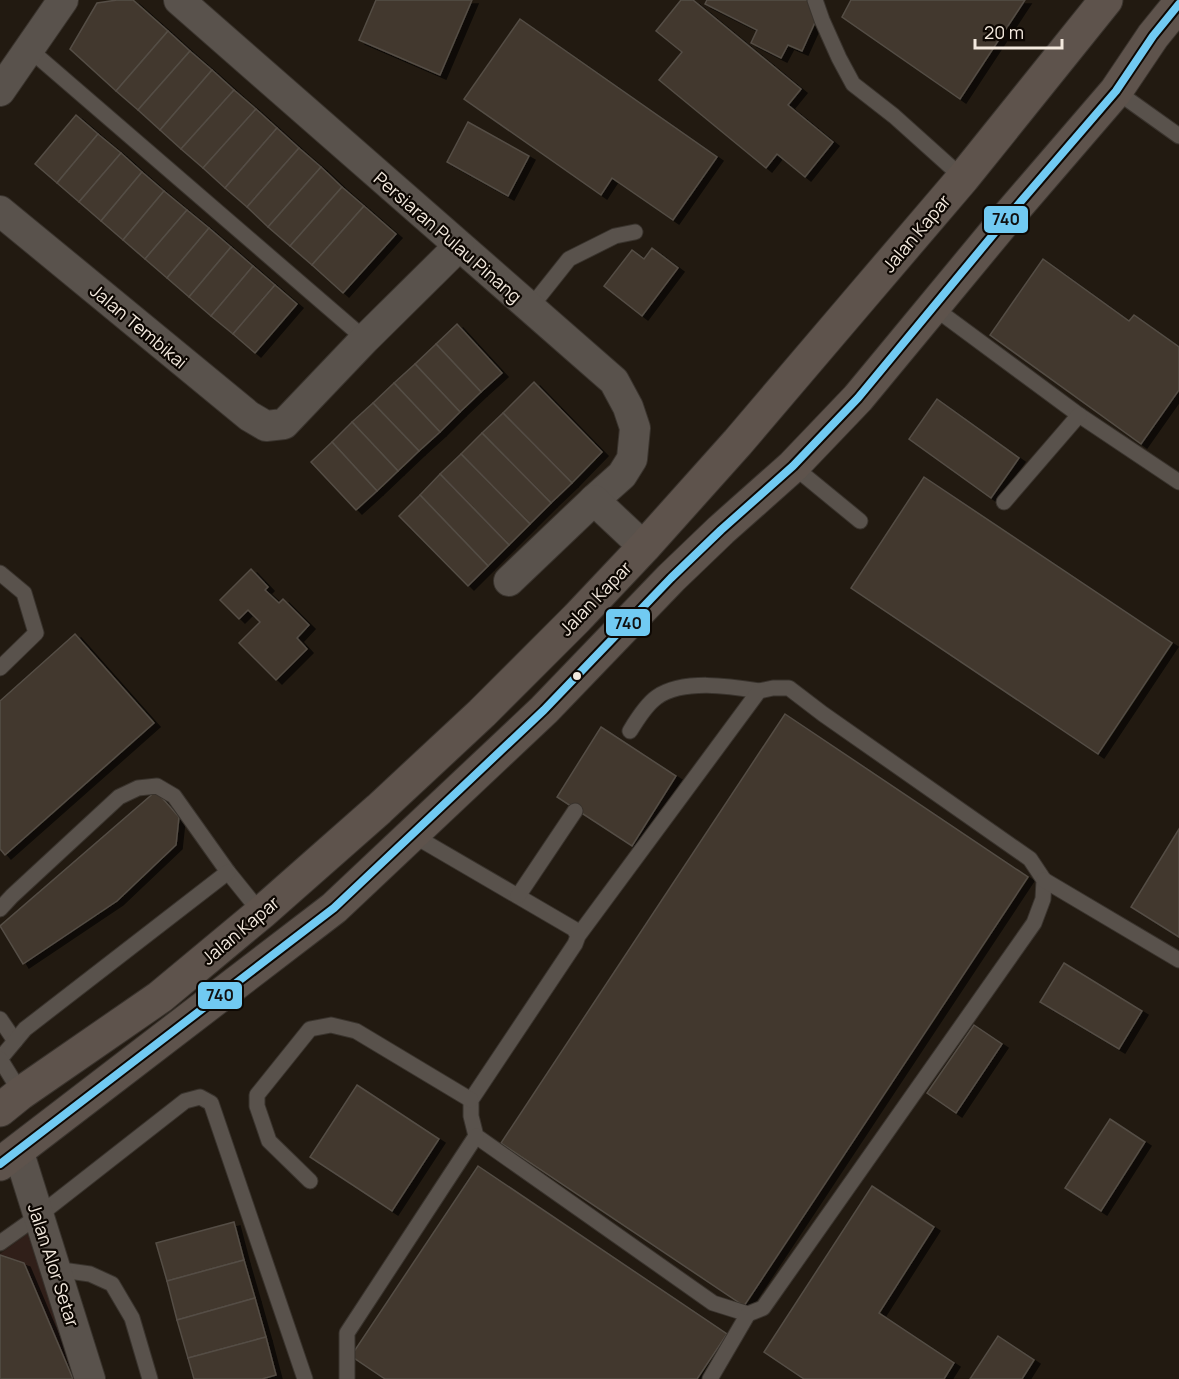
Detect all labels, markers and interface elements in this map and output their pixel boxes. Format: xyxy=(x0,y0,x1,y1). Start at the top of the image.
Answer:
scale bar xyxy=(975,12,1062,50)
text: 20 m xyxy=(984,20,1024,44)
street label: Persiaran Pulau Pinang xyxy=(369,166,527,308)
street label: Jalan Kapar xyxy=(876,189,956,277)
line badge: 740 xyxy=(983,205,1029,234)
text: 740 xyxy=(992,208,1020,230)
street label: Jalan Tembikai xyxy=(85,278,193,374)
street label: Jalan Kapar xyxy=(553,555,637,640)
line badge: 740 xyxy=(605,608,651,637)
text: 740 xyxy=(614,612,642,634)
unlabelled marker xyxy=(571,670,583,682)
street label: Jalan Kapar xyxy=(196,890,284,970)
line badge: 740 xyxy=(197,981,243,1010)
text: 740 xyxy=(206,984,234,1006)
street label: Jalan Alor Setar xyxy=(23,1200,85,1330)

